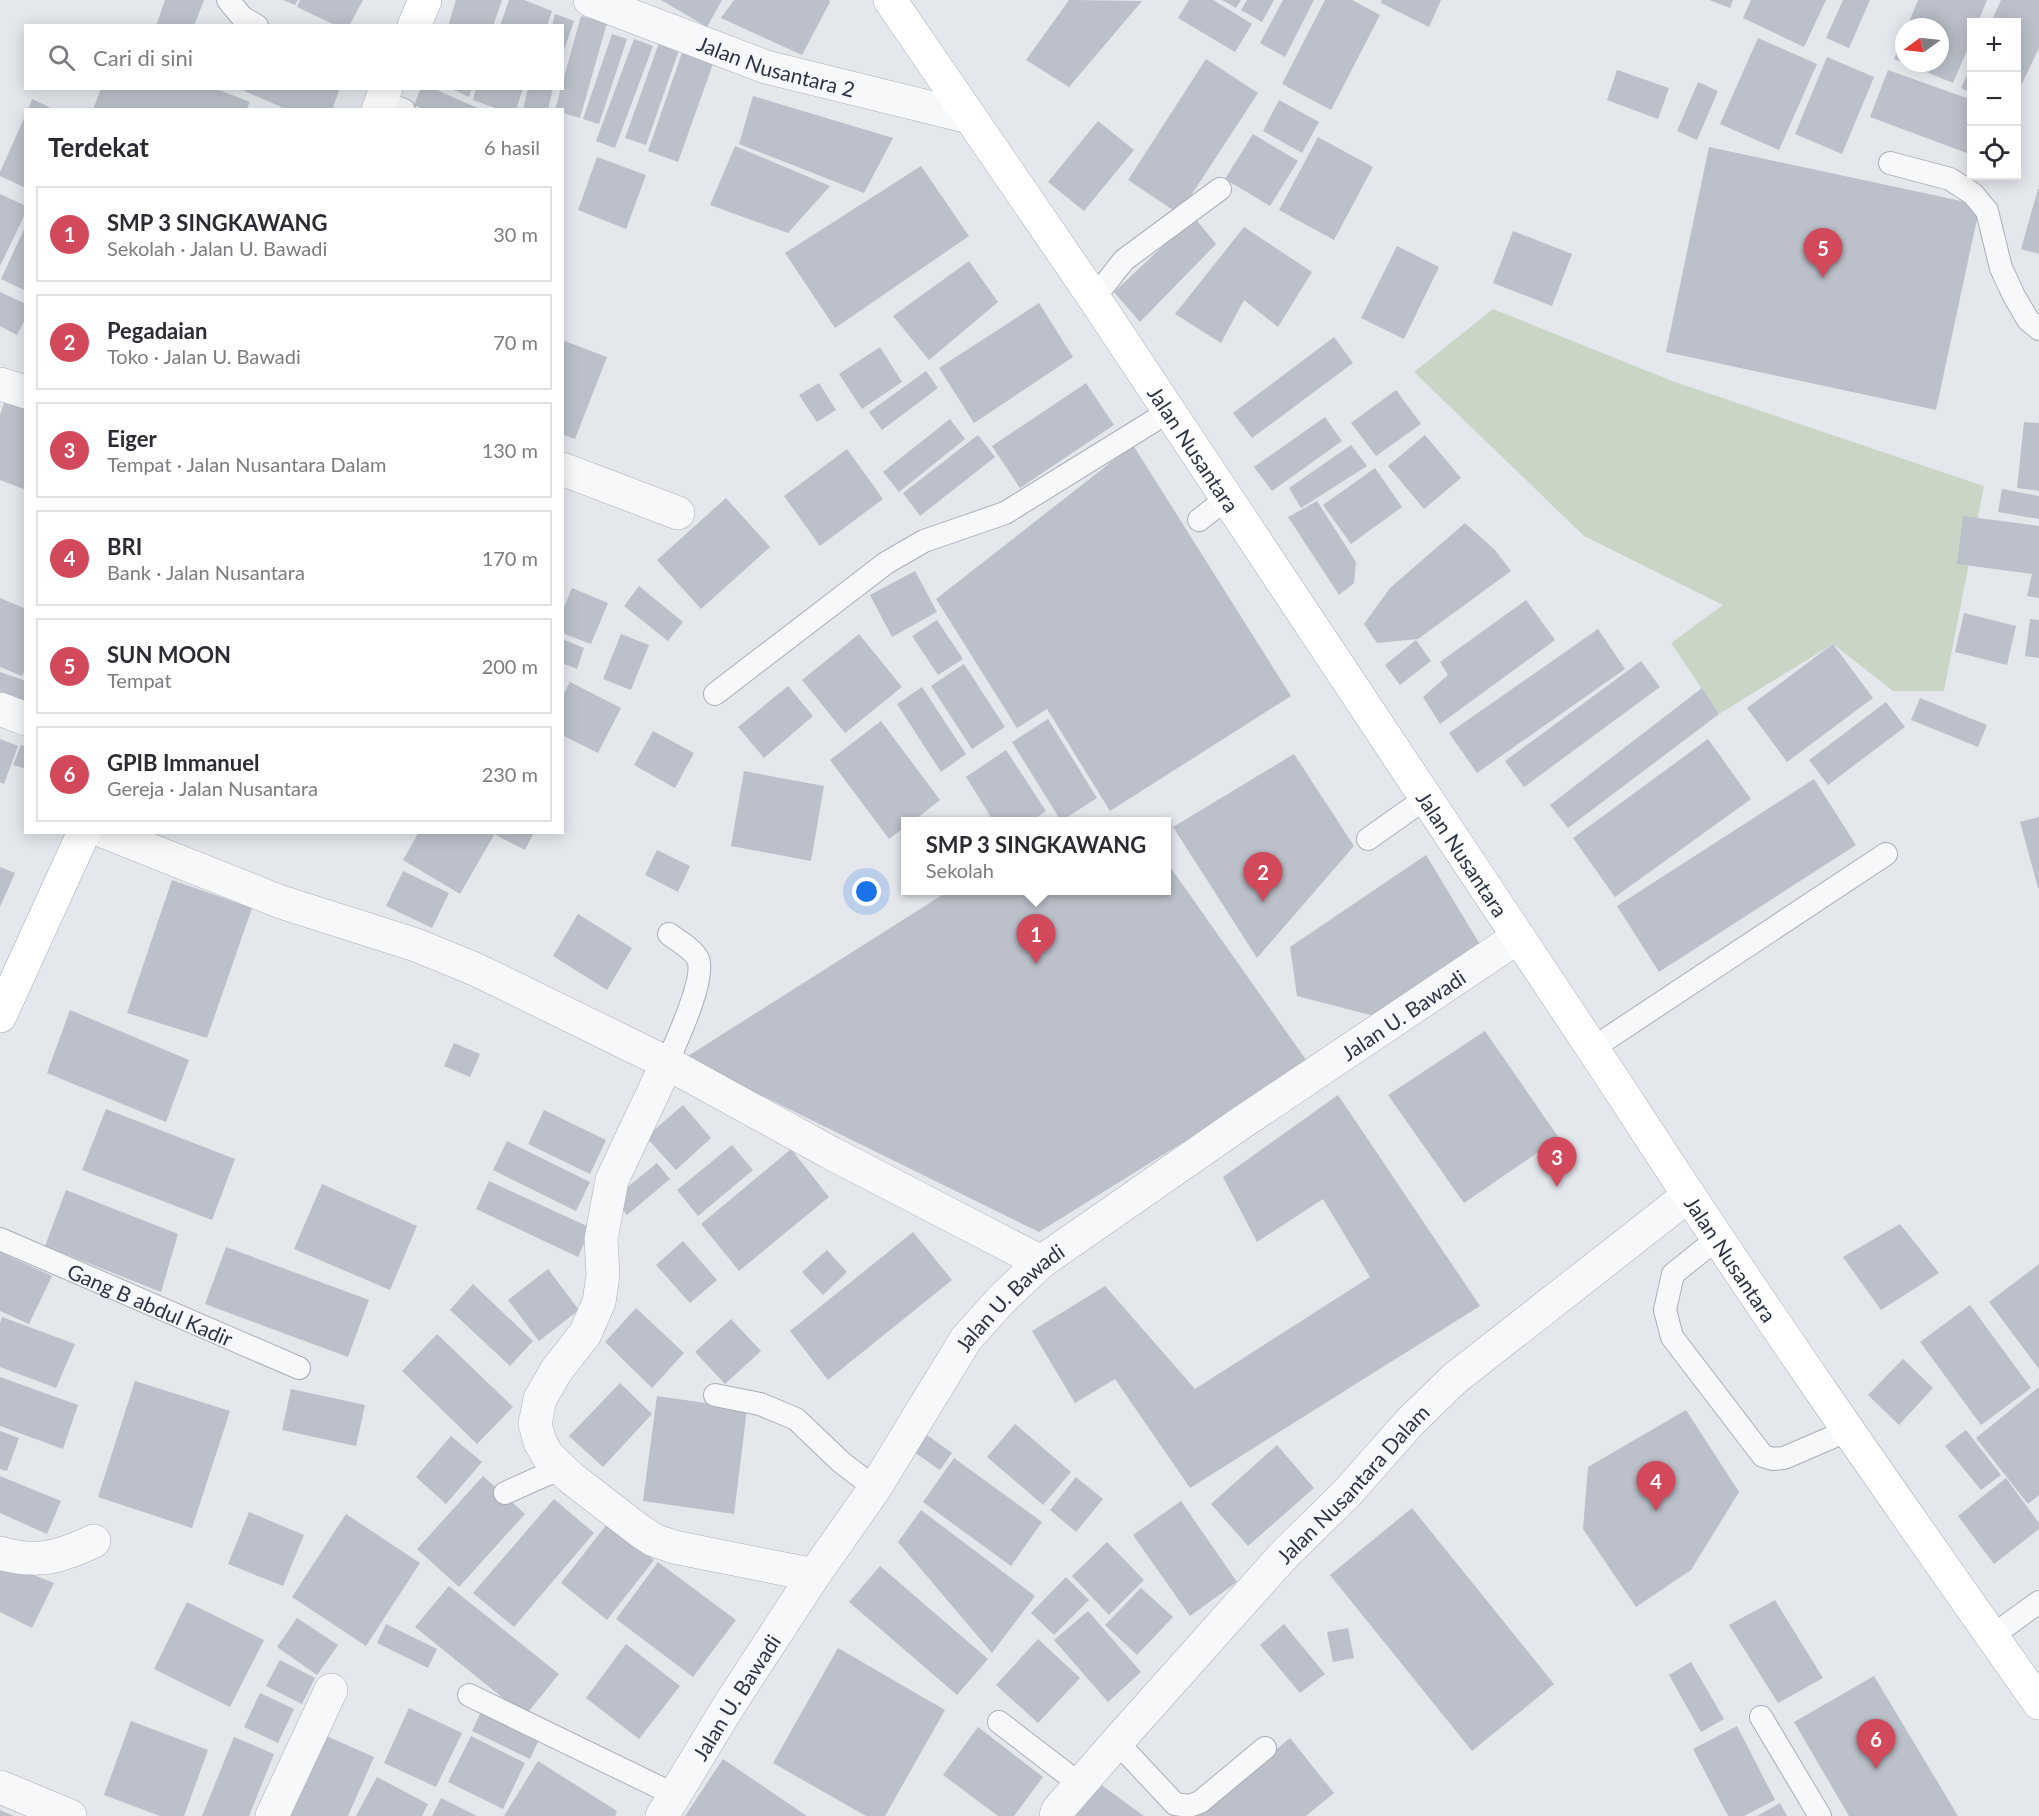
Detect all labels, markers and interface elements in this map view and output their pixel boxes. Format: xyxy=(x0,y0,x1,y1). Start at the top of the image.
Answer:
north arrow xyxy=(1895,18,1949,72)
map controls xyxy=(1967,18,2021,180)
button: + xyxy=(1967,18,2021,72)
search box xyxy=(24,24,564,90)
street label: Jalan Nusantara 2 xyxy=(694,30,858,101)
icon: search xyxy=(45,41,78,74)
text: Cari di sini xyxy=(93,44,193,71)
button: − xyxy=(1967,72,2021,126)
button: locate xyxy=(1967,126,2021,180)
text: Terdekat xyxy=(48,131,149,163)
text: 6 hasil xyxy=(484,135,540,159)
text: SMP 3 SINGKAWANG xyxy=(107,209,327,236)
text: 1 xyxy=(64,222,75,246)
text: 30 m xyxy=(493,222,538,246)
pin: 5 xyxy=(1804,228,1842,278)
text: Sekolah · Jalan U. Bawadi xyxy=(107,236,327,260)
text: Pegadaian xyxy=(107,317,207,344)
text: 2 xyxy=(64,330,75,354)
text: 70 m xyxy=(493,330,538,354)
text: Toko · Jalan U. Bawadi xyxy=(107,344,301,368)
street label: Jalan Nusantara xyxy=(1143,381,1245,516)
text: Eiger xyxy=(107,425,157,452)
text: 3 xyxy=(64,438,75,462)
text: 130 m xyxy=(482,438,538,462)
text: Tempat · Jalan Nusantara Dalam xyxy=(107,452,387,476)
text: BRI xyxy=(107,533,142,560)
text: 4 xyxy=(64,546,75,570)
text: 170 m xyxy=(482,546,538,570)
text: Bank · Jalan Nusantara xyxy=(107,560,305,584)
text: SUN MOON xyxy=(107,641,231,668)
text: 5 xyxy=(64,654,75,678)
text: 200 m xyxy=(482,654,538,678)
text: Tempat xyxy=(107,668,172,692)
text: GPIB Immanuel xyxy=(107,749,259,776)
text: 6 xyxy=(64,762,75,786)
text: 230 m xyxy=(482,762,538,786)
text: Gereja · Jalan Nusantara xyxy=(107,776,318,800)
street label: Jalan Nusantara xyxy=(1412,786,1514,921)
popup xyxy=(901,817,1171,895)
text: SMP 3 SINGKAWANG xyxy=(926,831,1146,858)
pin: 2 xyxy=(1244,852,1282,902)
text: Sekolah xyxy=(926,858,994,882)
your location xyxy=(852,877,881,906)
pin: 1 xyxy=(1016,914,1056,964)
street label: Jalan U. Bawadi xyxy=(1336,964,1470,1065)
pin: 3 xyxy=(1538,1138,1576,1187)
street label: Jalan Nusantara xyxy=(1680,1191,1782,1326)
street label: Jalan U. Bawadi xyxy=(949,1238,1068,1356)
street label: Gang B abdul Kadir xyxy=(64,1257,237,1351)
street label: Jalan Nusantara Dalam xyxy=(1271,1399,1434,1568)
pin: 4 xyxy=(1636,1462,1676,1511)
street label: Jalan U. Bawadi xyxy=(686,1629,785,1764)
pin: 6 xyxy=(1856,1720,1896,1769)

